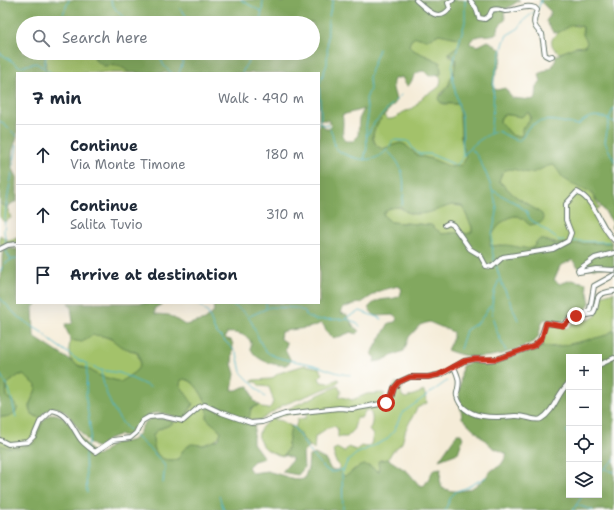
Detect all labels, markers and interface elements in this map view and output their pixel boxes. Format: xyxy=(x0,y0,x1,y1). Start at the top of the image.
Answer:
search box xyxy=(16,16,320,60)
icon: search xyxy=(30,27,52,49)
text: Search here xyxy=(62,28,148,48)
text: 7 min xyxy=(32,87,82,109)
text: Walk · 490 m xyxy=(218,90,304,107)
text: Continue xyxy=(70,136,138,156)
icon: ahead xyxy=(32,144,54,166)
text: 180 m xyxy=(265,146,304,163)
text: Via Monte Timone xyxy=(70,156,186,173)
text: Continue xyxy=(70,196,138,216)
icon: ahead xyxy=(32,204,54,226)
text: 310 m xyxy=(266,206,304,223)
text: Salita Tuvio xyxy=(70,216,143,233)
icon: arrive xyxy=(32,264,54,286)
text: Arrive at destination xyxy=(70,265,238,285)
route end xyxy=(567,307,585,325)
map controls xyxy=(566,354,602,498)
button: + xyxy=(566,354,602,390)
button: − xyxy=(566,390,602,426)
route start xyxy=(377,394,395,412)
button: locate xyxy=(566,426,602,462)
button: layers xyxy=(566,462,602,498)

